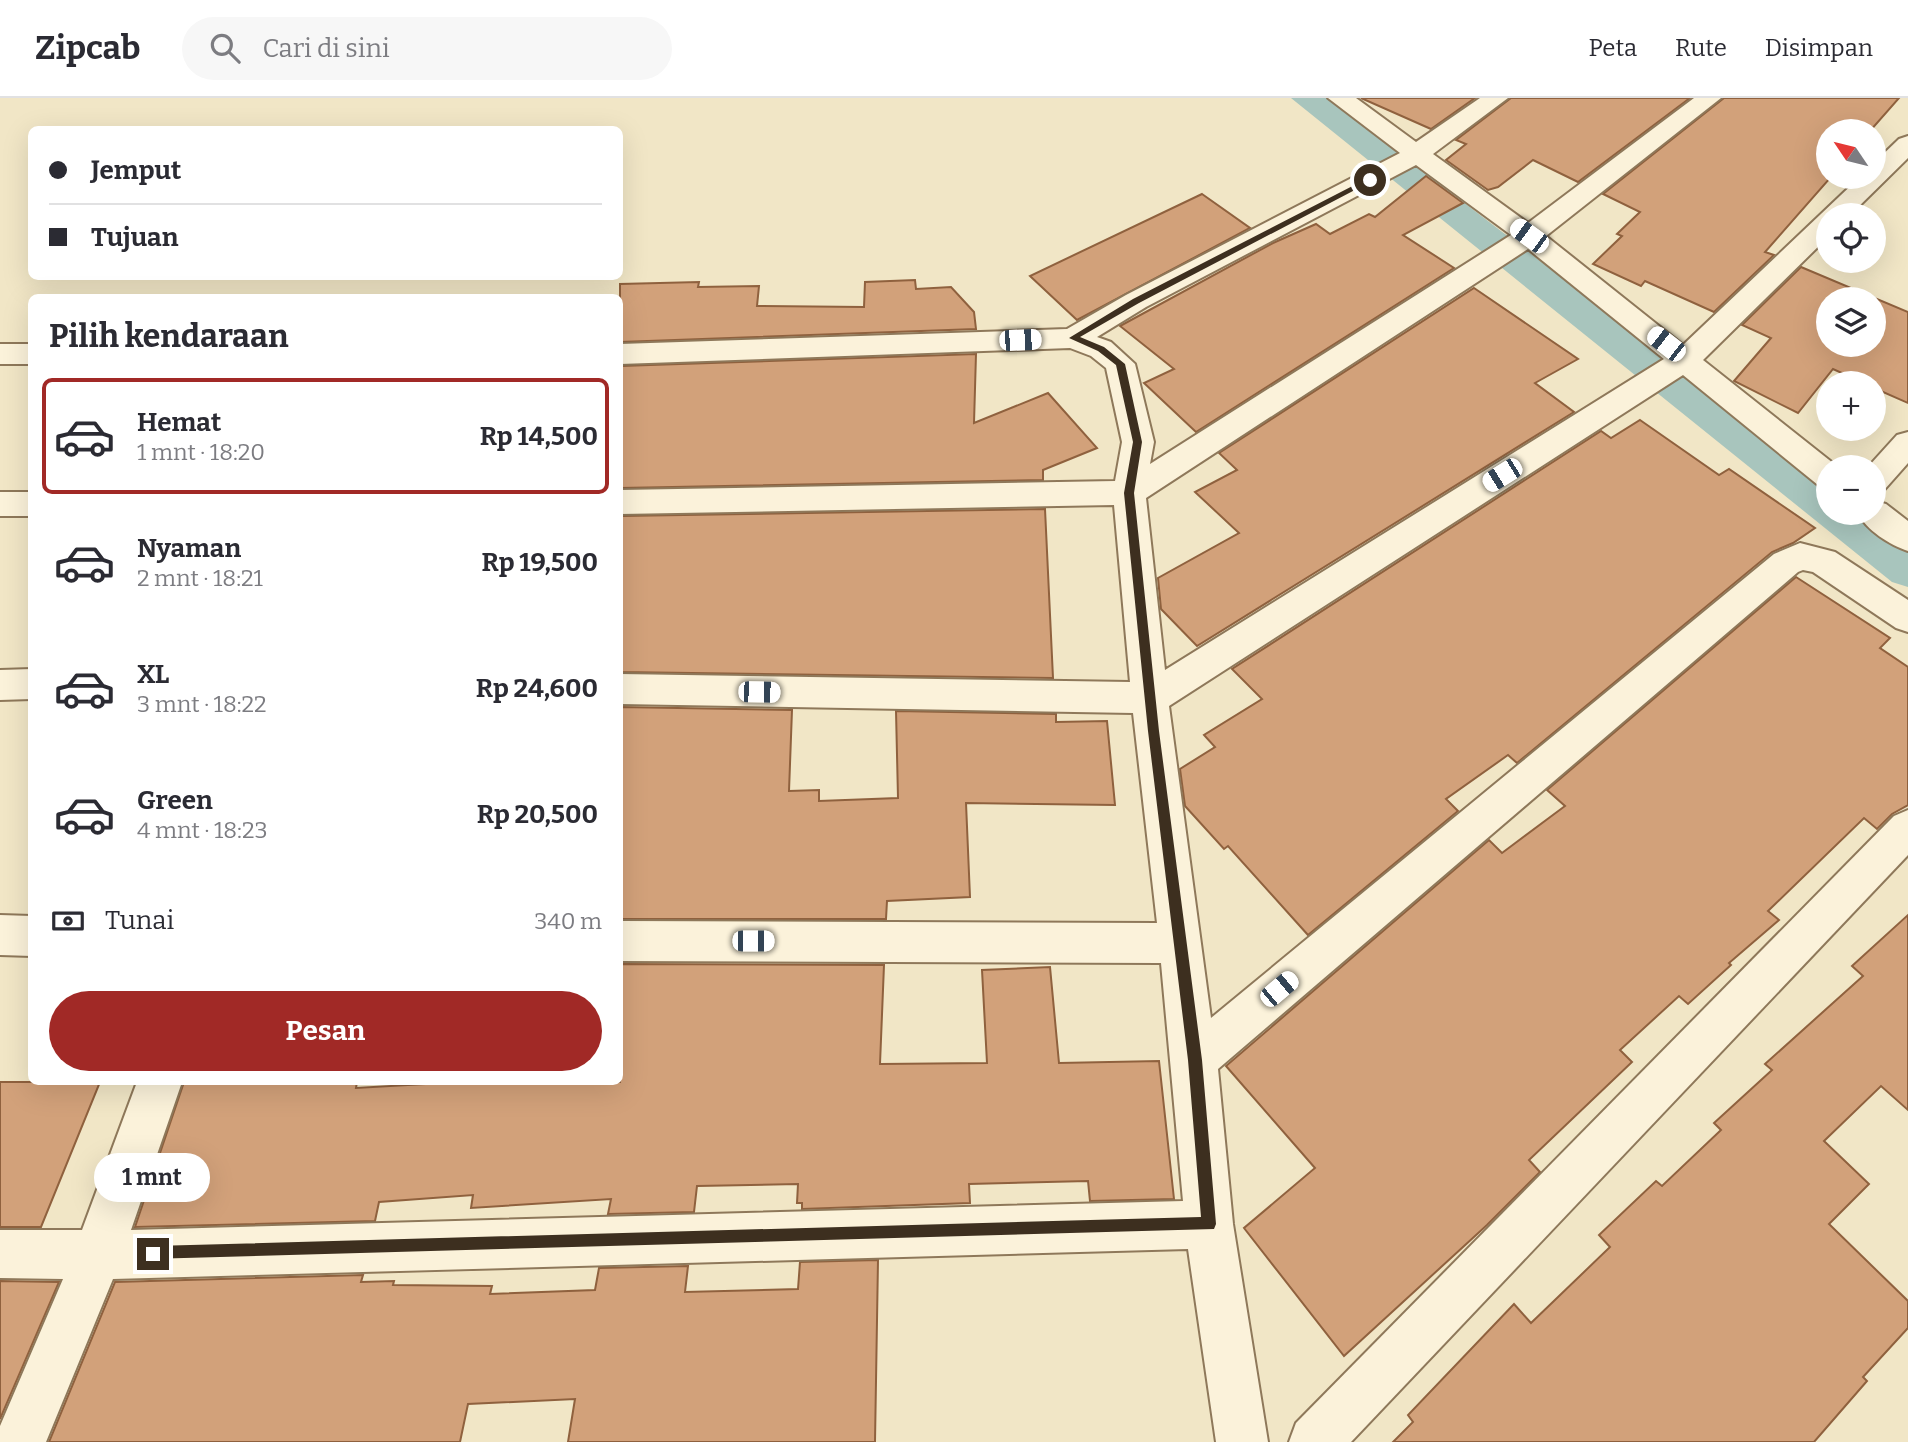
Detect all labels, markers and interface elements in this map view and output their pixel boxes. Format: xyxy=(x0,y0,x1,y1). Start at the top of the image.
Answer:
search box xyxy=(182,17,672,80)
text: Zipcab xyxy=(35,28,140,68)
icon: search xyxy=(206,29,244,67)
text: Cari di sini xyxy=(262,33,390,64)
text: Peta xyxy=(1588,34,1637,62)
text: Rute xyxy=(1675,34,1727,62)
text: Disimpan xyxy=(1765,34,1873,62)
north arrow xyxy=(1816,119,1886,189)
map controls xyxy=(1816,119,1886,525)
text: Jemput xyxy=(91,155,181,186)
route start xyxy=(1354,164,1386,196)
button: locate xyxy=(1816,203,1886,273)
car xyxy=(1506,215,1553,257)
text: Tujuan xyxy=(91,222,178,253)
button: layers xyxy=(1816,287,1886,357)
text: Pilih kendaraan xyxy=(49,317,289,355)
car xyxy=(1643,323,1690,365)
car xyxy=(999,329,1042,351)
button: + xyxy=(1816,371,1886,441)
icon: car xyxy=(53,405,116,468)
text: Hemat xyxy=(137,407,221,438)
text: Rp 14,500 xyxy=(480,421,598,452)
text: 1 mnt · 18:20 xyxy=(137,438,265,466)
car xyxy=(1479,455,1526,495)
button: − xyxy=(1816,455,1886,525)
icon: car xyxy=(53,531,116,594)
text: Nyaman xyxy=(137,533,241,564)
text: Rp 19,500 xyxy=(482,547,598,578)
text: 2 mnt · 18:21 xyxy=(137,564,263,592)
icon: car xyxy=(53,657,116,720)
text: XL xyxy=(137,659,169,690)
text: Rp 24,600 xyxy=(476,673,598,704)
car xyxy=(738,681,781,703)
text: 3 mnt · 18:22 xyxy=(137,690,267,718)
icon: car xyxy=(53,783,116,846)
text: Green xyxy=(137,785,213,816)
text: Rp 20,500 xyxy=(477,799,598,830)
text: 4 mnt · 18:23 xyxy=(137,816,268,844)
icon: cash xyxy=(49,902,87,940)
text: Tunai xyxy=(105,905,174,936)
text: 340 m xyxy=(534,907,602,935)
car xyxy=(733,931,775,952)
car xyxy=(1257,967,1302,1011)
button: Pesan xyxy=(49,991,602,1071)
callout: 1 mnt xyxy=(95,1152,211,1202)
text: 1 mnt xyxy=(122,1163,182,1191)
route end xyxy=(137,1238,169,1270)

